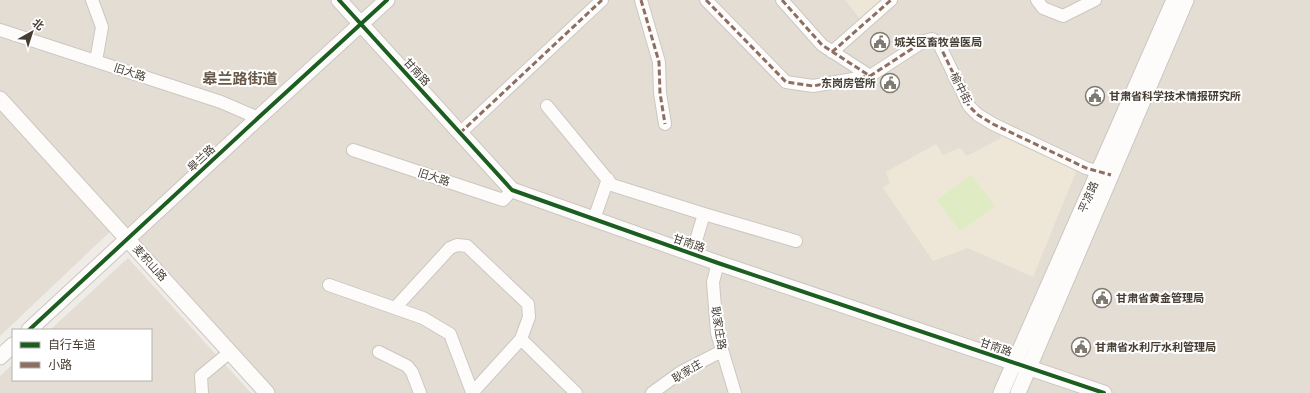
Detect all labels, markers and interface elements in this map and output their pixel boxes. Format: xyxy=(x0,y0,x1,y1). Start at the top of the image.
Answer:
north arrow xyxy=(12,12,52,52)
text: 北 xyxy=(30,15,48,33)
public building icon: 城关区畜牧兽医局 xyxy=(869,31,891,53)
place label: 城关区畜牧兽医局 xyxy=(894,34,982,49)
street label: 甘南路 xyxy=(401,54,434,89)
street label: 旧大路 xyxy=(112,59,148,84)
district label: 皋兰路街道 xyxy=(202,68,278,88)
street label: 榆中街 xyxy=(947,70,976,106)
public building icon: 东岗房管所 xyxy=(879,72,901,94)
place label: 东岗房管所 xyxy=(821,75,876,90)
public building icon: 甘肃省科学技术情报研究所 xyxy=(1084,85,1106,107)
place label: 甘肃省科学技术情报研究所 xyxy=(1109,88,1241,103)
street label: 皋兰路 xyxy=(183,141,218,174)
street label: 旧大路 xyxy=(416,164,452,189)
street label: 平凉路 xyxy=(1074,179,1101,215)
street label: 甘南路 xyxy=(671,230,707,255)
street label: 麦积山路 xyxy=(130,241,171,284)
public building icon: 甘肃省黄金管理局 xyxy=(1091,287,1113,309)
place label: 甘肃省黄金管理局 xyxy=(1116,290,1204,305)
street label: 耿家庄路 xyxy=(709,305,730,351)
legend xyxy=(12,329,152,381)
street label: 甘南路 xyxy=(978,334,1014,359)
text: 自行车道 xyxy=(48,336,96,353)
public building icon: 甘肃省水利厅水利管理局 xyxy=(1070,336,1092,358)
place label: 甘肃省水利厅水利管理局 xyxy=(1095,339,1216,354)
text: 小路 xyxy=(48,356,72,373)
street label: 耿家庄 xyxy=(669,356,705,385)

